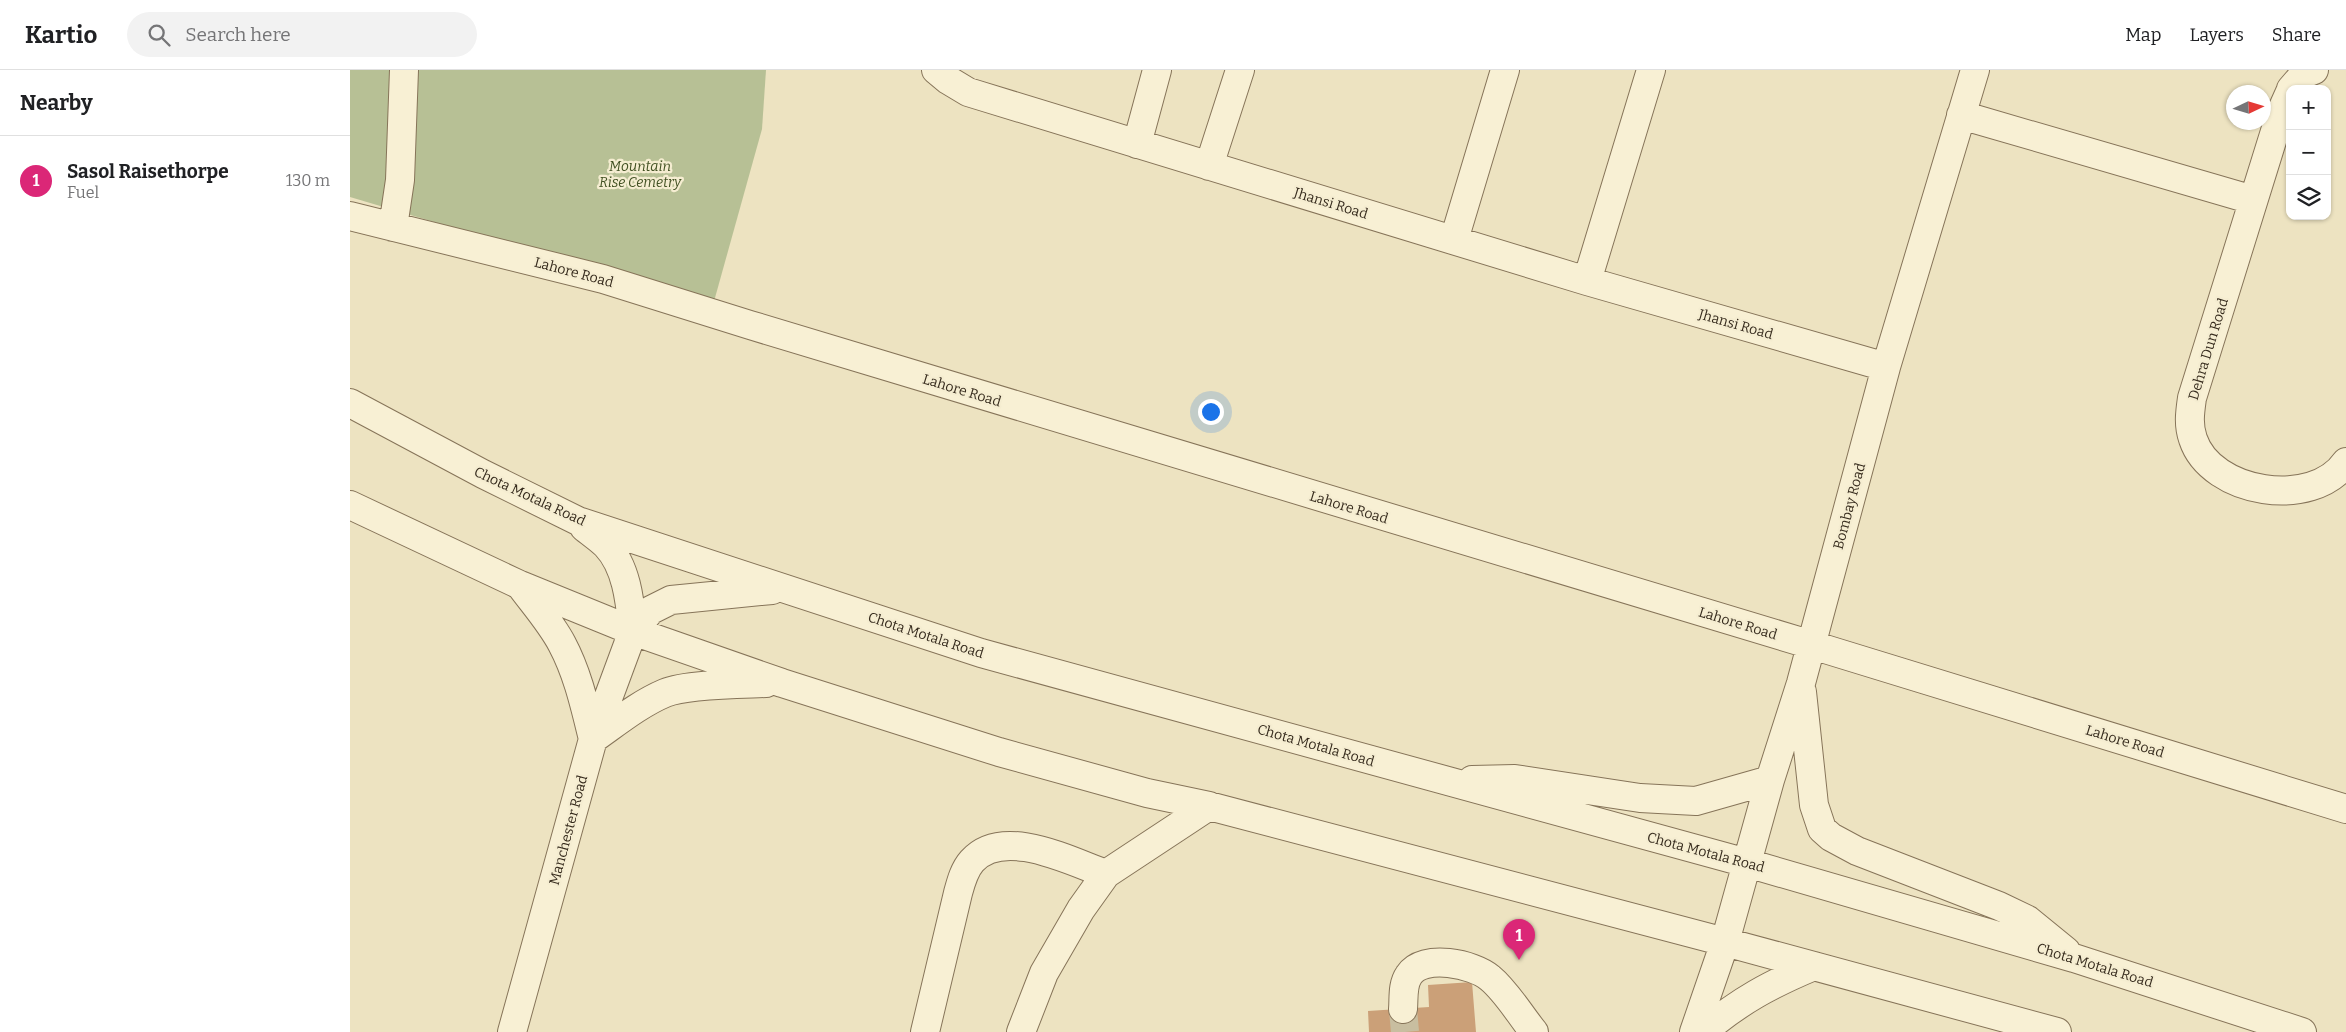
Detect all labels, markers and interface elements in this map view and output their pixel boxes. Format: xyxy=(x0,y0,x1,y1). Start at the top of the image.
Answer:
search box xyxy=(127,12,477,57)
text: Kartio xyxy=(25,21,97,49)
icon: search xyxy=(145,21,173,49)
text: Search here xyxy=(185,23,291,46)
text: Map xyxy=(2125,24,2161,46)
text: Layers xyxy=(2189,24,2244,46)
text: Share xyxy=(2272,24,2321,46)
north arrow xyxy=(2226,85,2271,130)
map controls xyxy=(2286,85,2331,220)
button: + xyxy=(2286,85,2331,130)
text: Nearby xyxy=(20,90,93,116)
button: − xyxy=(2286,130,2331,175)
park label: Mountain Rise Cemetry xyxy=(599,158,682,191)
text: Sasol Raisethorpe xyxy=(67,160,229,183)
text: 1 xyxy=(33,171,39,190)
text: 130 m xyxy=(286,171,330,190)
button: layers xyxy=(2286,175,2331,220)
text: Fuel xyxy=(67,183,99,202)
street label: Jhansi Road xyxy=(1291,184,1370,223)
street label: Lahore Road xyxy=(532,254,615,291)
street label: Dehra Dun Road xyxy=(2185,296,2232,402)
street label: Jhansi Road xyxy=(1696,305,1775,343)
street label: Lahore Road xyxy=(921,370,1003,410)
your location xyxy=(1198,399,1224,425)
street label: Bombay Road xyxy=(1830,461,1869,551)
street label: Chota Motala Road xyxy=(471,463,588,530)
street label: Lahore Road xyxy=(1308,487,1390,527)
street label: Lahore Road xyxy=(1697,603,1779,643)
street label: Chota Motala Road xyxy=(866,609,986,662)
street label: Chota Motala Road xyxy=(1255,721,1376,770)
street label: Lahore Road xyxy=(2084,721,2166,761)
street label: Manchester Road xyxy=(546,773,591,887)
street label: Chota Motala Road xyxy=(1645,829,1766,876)
pin: 1 xyxy=(1503,919,1535,960)
street label: Chota Motala Road xyxy=(2035,940,2155,991)

